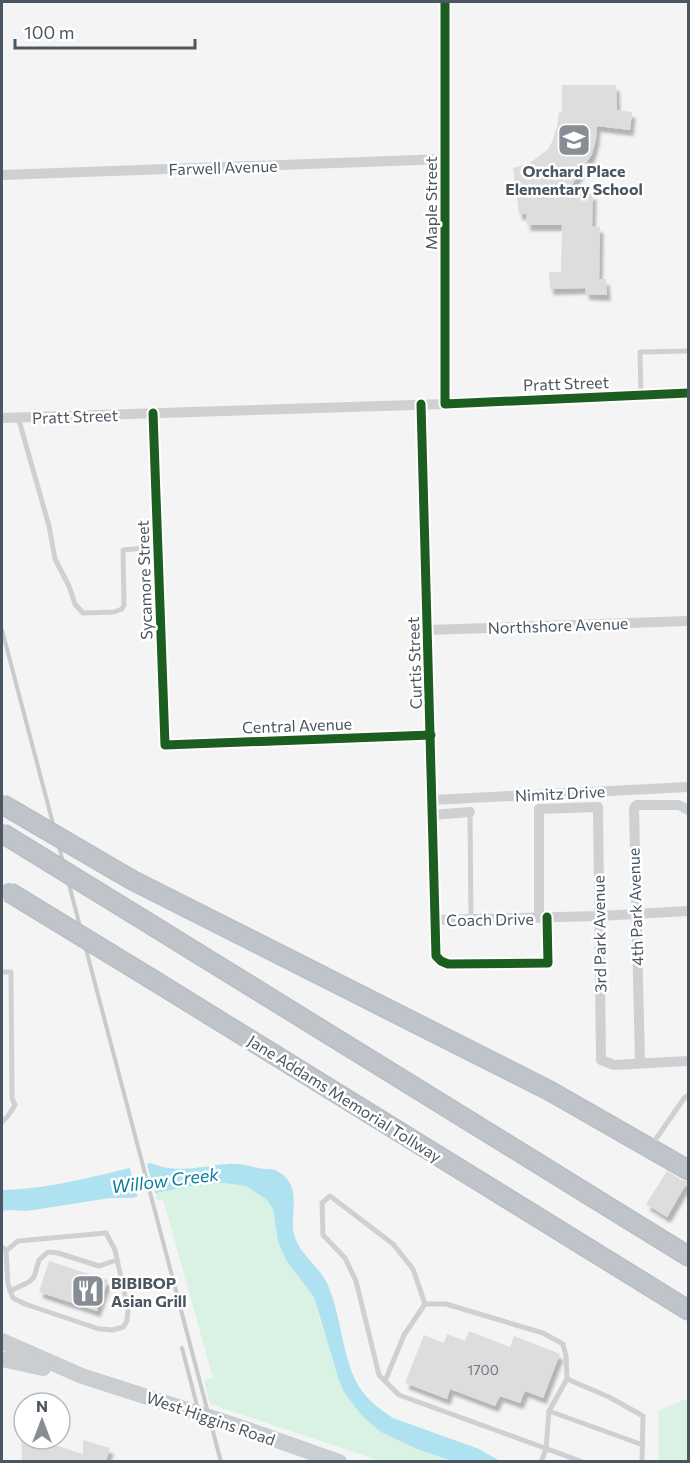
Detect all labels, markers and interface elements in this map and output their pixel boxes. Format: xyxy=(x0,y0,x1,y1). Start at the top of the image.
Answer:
scale bar xyxy=(15,12,195,50)
text: 100 m xyxy=(24,21,74,43)
school or university icon: Orchard Place Elementary School xyxy=(556,122,592,158)
street label: Farwell Avenue xyxy=(168,156,278,178)
street label: Maple Street xyxy=(421,156,440,250)
place label: Orchard Place Elementary School xyxy=(505,161,643,198)
street label: Pratt Street xyxy=(523,372,610,394)
street label: Pratt Street xyxy=(32,405,119,427)
street label: Sycamore Street xyxy=(132,519,156,640)
street label: Northshore Avenue xyxy=(487,613,629,637)
street label: Curtis Street xyxy=(403,616,425,710)
street label: Central Avenue xyxy=(242,714,352,736)
street label: Nimitz Drive xyxy=(514,781,606,805)
street label: 4th Park Avenue xyxy=(623,848,647,966)
street label: 3rd Park Avenue xyxy=(588,875,610,993)
street label: Coach Drive xyxy=(446,909,534,929)
street label: Jane Addams Memorial Tollway xyxy=(245,1030,445,1166)
water label: Willow Creek xyxy=(110,1162,221,1198)
restaurant icon: BIBIBOP Asian Grill xyxy=(70,1273,106,1309)
place label: BIBIBOP Asian Grill xyxy=(111,1273,187,1310)
house number: 1700 xyxy=(467,1361,499,1378)
street label: West Higgins Road xyxy=(144,1387,278,1449)
north arrow xyxy=(12,1391,72,1451)
text: N xyxy=(36,1396,48,1415)

